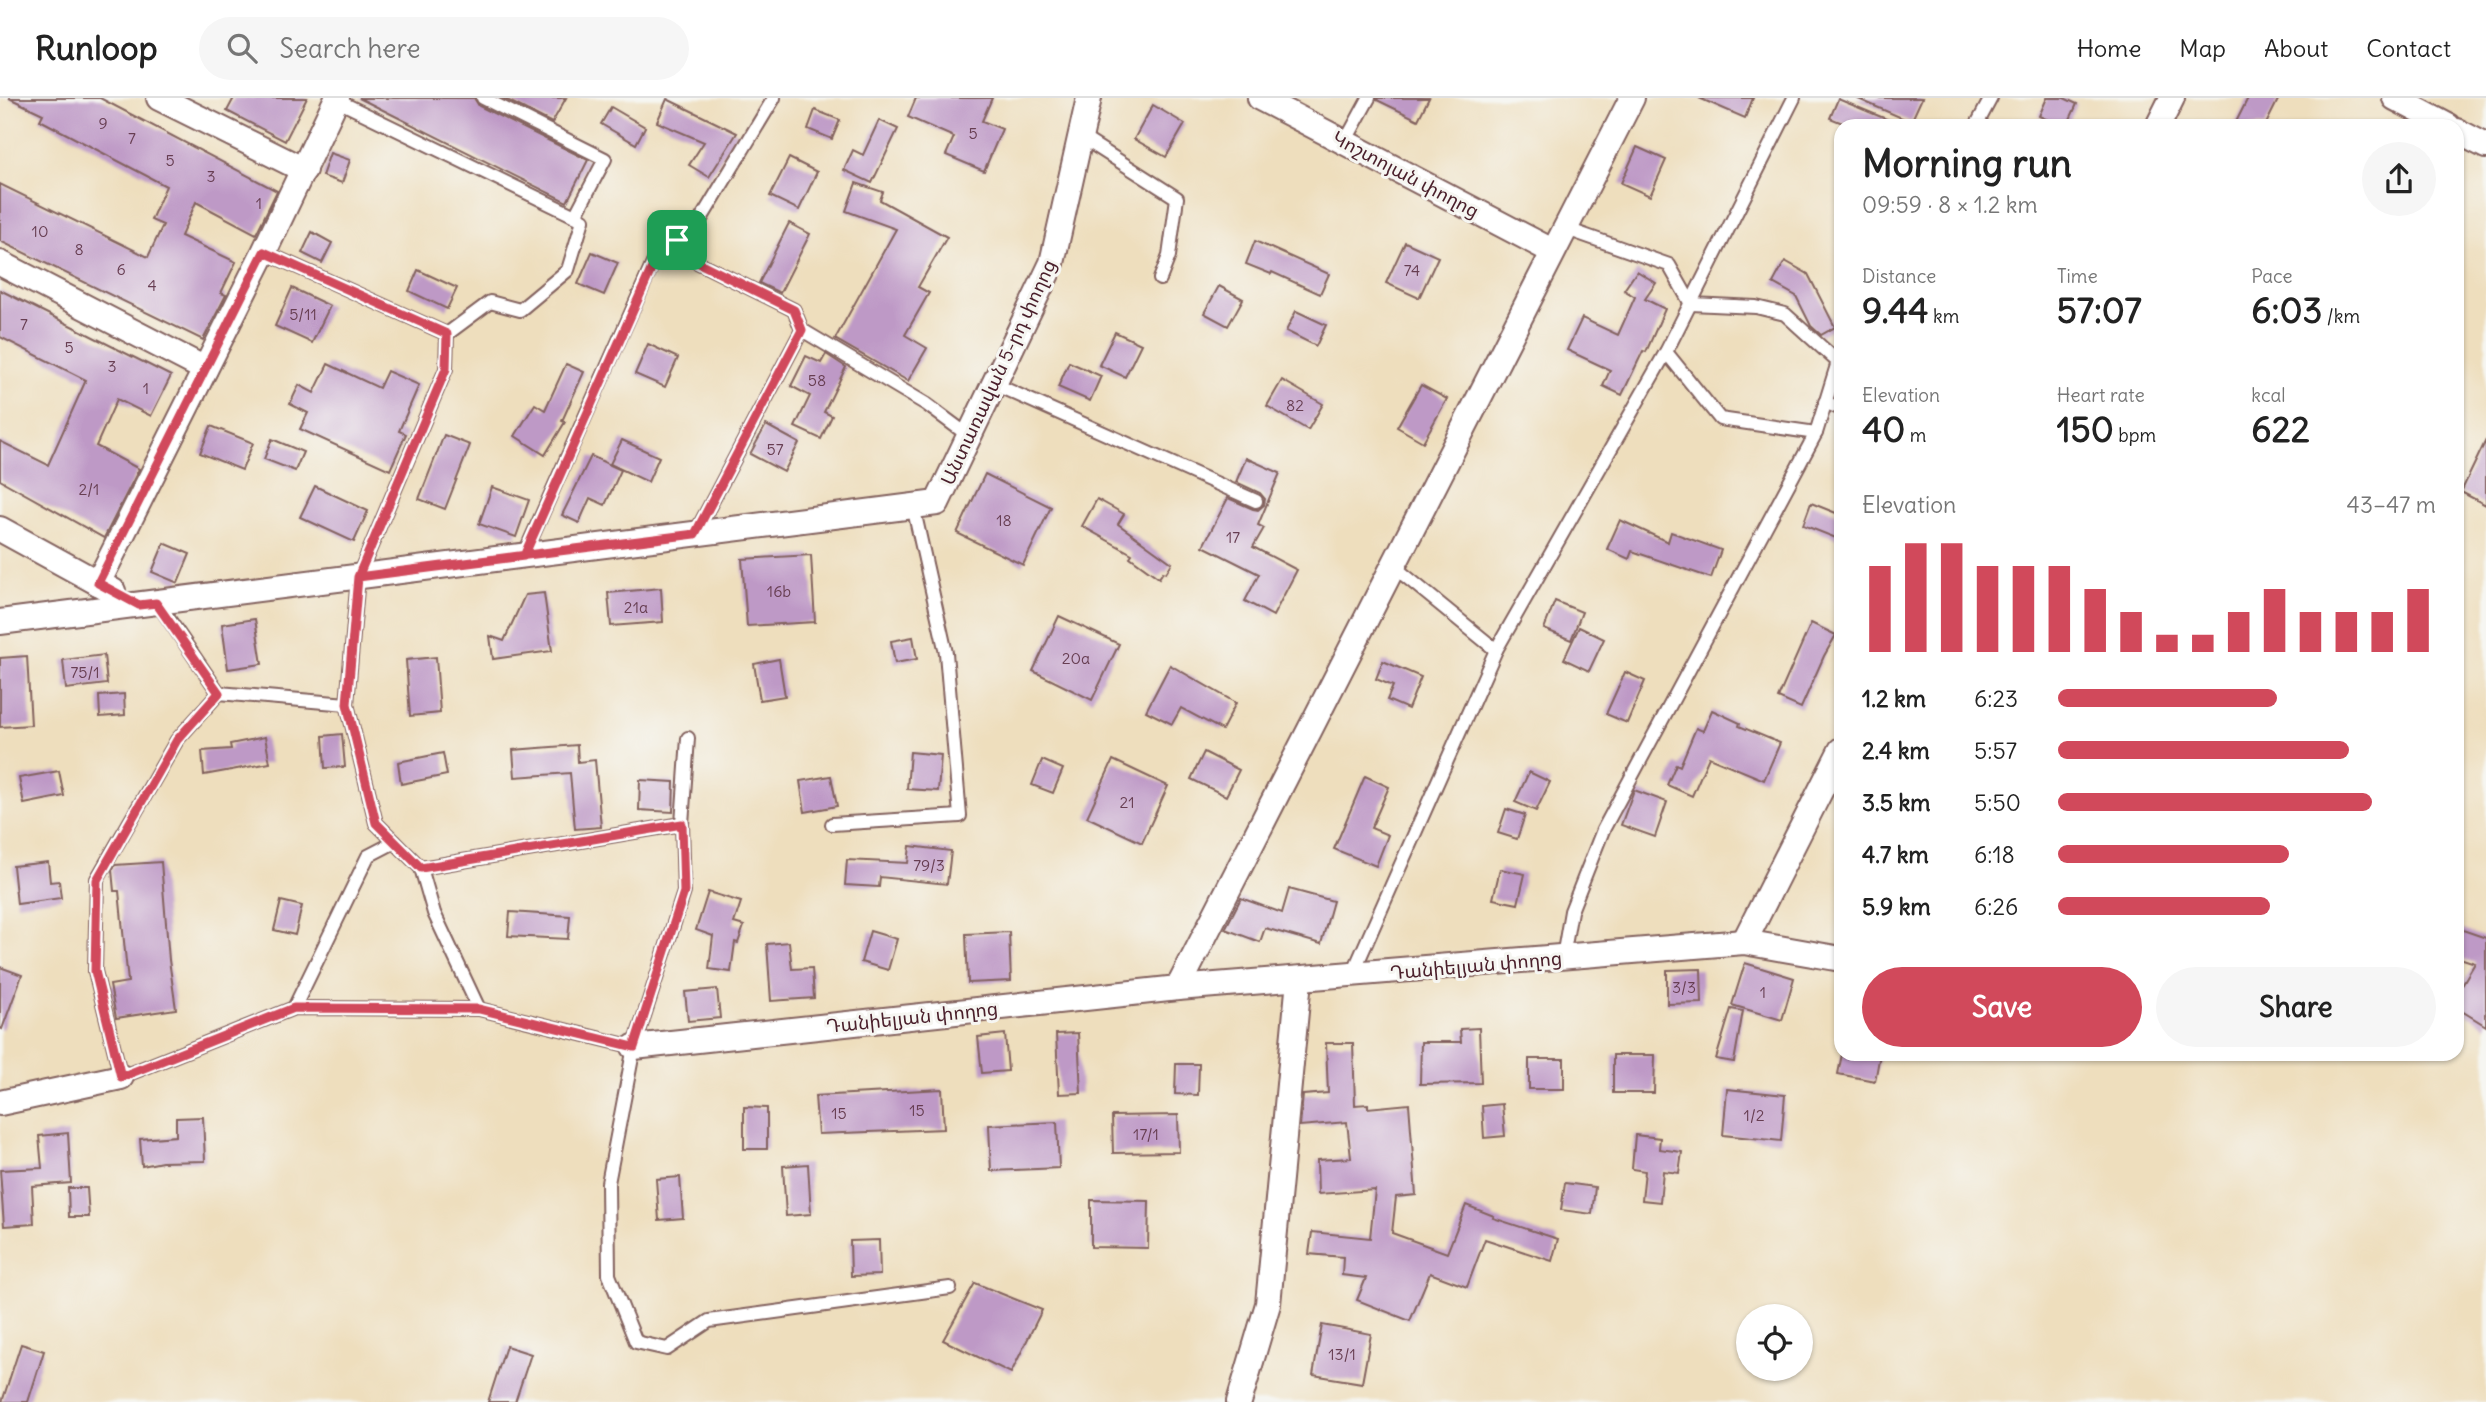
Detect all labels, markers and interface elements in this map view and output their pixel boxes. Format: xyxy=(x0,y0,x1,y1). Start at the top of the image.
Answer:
search box xyxy=(199,17,689,80)
text: Runloop xyxy=(35,27,157,69)
icon: search xyxy=(223,29,261,67)
text: Search here xyxy=(279,32,420,65)
text: Home xyxy=(2077,33,2141,63)
text: Map xyxy=(2179,33,2226,63)
text: About xyxy=(2264,33,2328,63)
text: Contact xyxy=(2366,33,2451,63)
house number: 9 xyxy=(98,113,108,133)
house number: 5 xyxy=(968,123,978,143)
street label: Կոշտոյան փողոց xyxy=(1328,125,1484,223)
house number: 7 xyxy=(128,128,136,148)
text: Morning run xyxy=(1862,140,2072,187)
button: share xyxy=(2362,142,2436,216)
house number: 5 xyxy=(165,150,175,170)
house number: 3 xyxy=(206,166,216,186)
text: 09:59 · 8 × 1.2 km xyxy=(1862,190,2038,219)
house number: 1 xyxy=(256,193,262,213)
pin xyxy=(647,210,707,270)
house number: 10 xyxy=(32,221,48,241)
icon: arrive xyxy=(658,221,696,259)
house number: 8 xyxy=(74,239,84,259)
street label: Անտառավան 5-րդ փողոց xyxy=(935,255,1061,489)
house number: 6 xyxy=(116,259,126,279)
house number: 74 xyxy=(1404,260,1420,280)
text: Distance xyxy=(1862,264,1936,288)
text: Time xyxy=(2057,264,2098,288)
text: Pace xyxy=(2251,264,2293,288)
house number: 4 xyxy=(147,275,157,295)
text: 9.44 xyxy=(1862,288,1928,332)
text: 57:07 xyxy=(2057,288,2142,332)
text: 6:03 xyxy=(2251,288,2322,332)
house number: 5/11 xyxy=(289,304,317,324)
text: km xyxy=(1928,304,1959,328)
text: /km xyxy=(2322,304,2360,328)
house number: 7 xyxy=(20,314,28,334)
house number: 5 xyxy=(64,337,74,357)
house number: 3 xyxy=(107,356,117,376)
house number: 58 xyxy=(808,370,826,390)
house number: 1 xyxy=(143,378,149,398)
text: Elevation xyxy=(1862,383,1940,407)
text: Heart rate xyxy=(2057,383,2145,407)
text: kcal xyxy=(2251,383,2286,407)
house number: 82 xyxy=(1286,395,1304,415)
text: 40 xyxy=(1862,407,1905,451)
text: 150 xyxy=(2057,407,2114,451)
text: 622 xyxy=(2251,407,2310,451)
text: m xyxy=(1905,423,1926,447)
text: bpm xyxy=(2114,423,2156,447)
house number: 57 xyxy=(766,439,784,459)
house number: 2/1 xyxy=(79,479,99,499)
text: Elevation xyxy=(1862,490,1956,519)
text: 43–47 m xyxy=(2347,490,2436,519)
house number: 18 xyxy=(996,510,1012,530)
house number: 17 xyxy=(1226,527,1240,547)
house number: 16b xyxy=(767,581,791,601)
house number: 21a xyxy=(624,597,648,617)
house number: 20a xyxy=(1062,648,1090,668)
house number: 75/1 xyxy=(70,662,100,682)
text: 1.2 km xyxy=(1862,684,1926,713)
text: 6:23 xyxy=(1974,684,2018,713)
text: 2.4 km xyxy=(1862,736,1930,765)
text: 5:57 xyxy=(1974,736,2017,765)
text: 3.5 km xyxy=(1862,788,1930,817)
text: 5:50 xyxy=(1974,788,2021,817)
house number: 21 xyxy=(1119,792,1135,812)
text: 4.7 km xyxy=(1862,840,1929,869)
text: 6:18 xyxy=(1974,840,2015,869)
house number: 79/3 xyxy=(913,855,945,875)
text: 5.9 km xyxy=(1862,892,1931,921)
text: 6:26 xyxy=(1974,892,2018,921)
street label: Դանիելյան փողոց xyxy=(1389,946,1563,984)
button: Save xyxy=(1862,967,2142,1047)
button: Share xyxy=(2156,967,2436,1047)
house number: 3/3 xyxy=(1672,977,1696,997)
house number: 1 xyxy=(1760,982,1766,1002)
street label: Դանիելյան փողոց xyxy=(825,996,999,1038)
house number: 15 xyxy=(909,1100,925,1120)
house number: 15 xyxy=(831,1103,847,1123)
house number: 1/2 xyxy=(1744,1105,1765,1125)
house number: 17/1 xyxy=(1133,1124,1159,1144)
map controls xyxy=(1736,1304,1813,1381)
button: locate xyxy=(1736,1304,1813,1381)
house number: 13/1 xyxy=(1328,1344,1356,1364)

